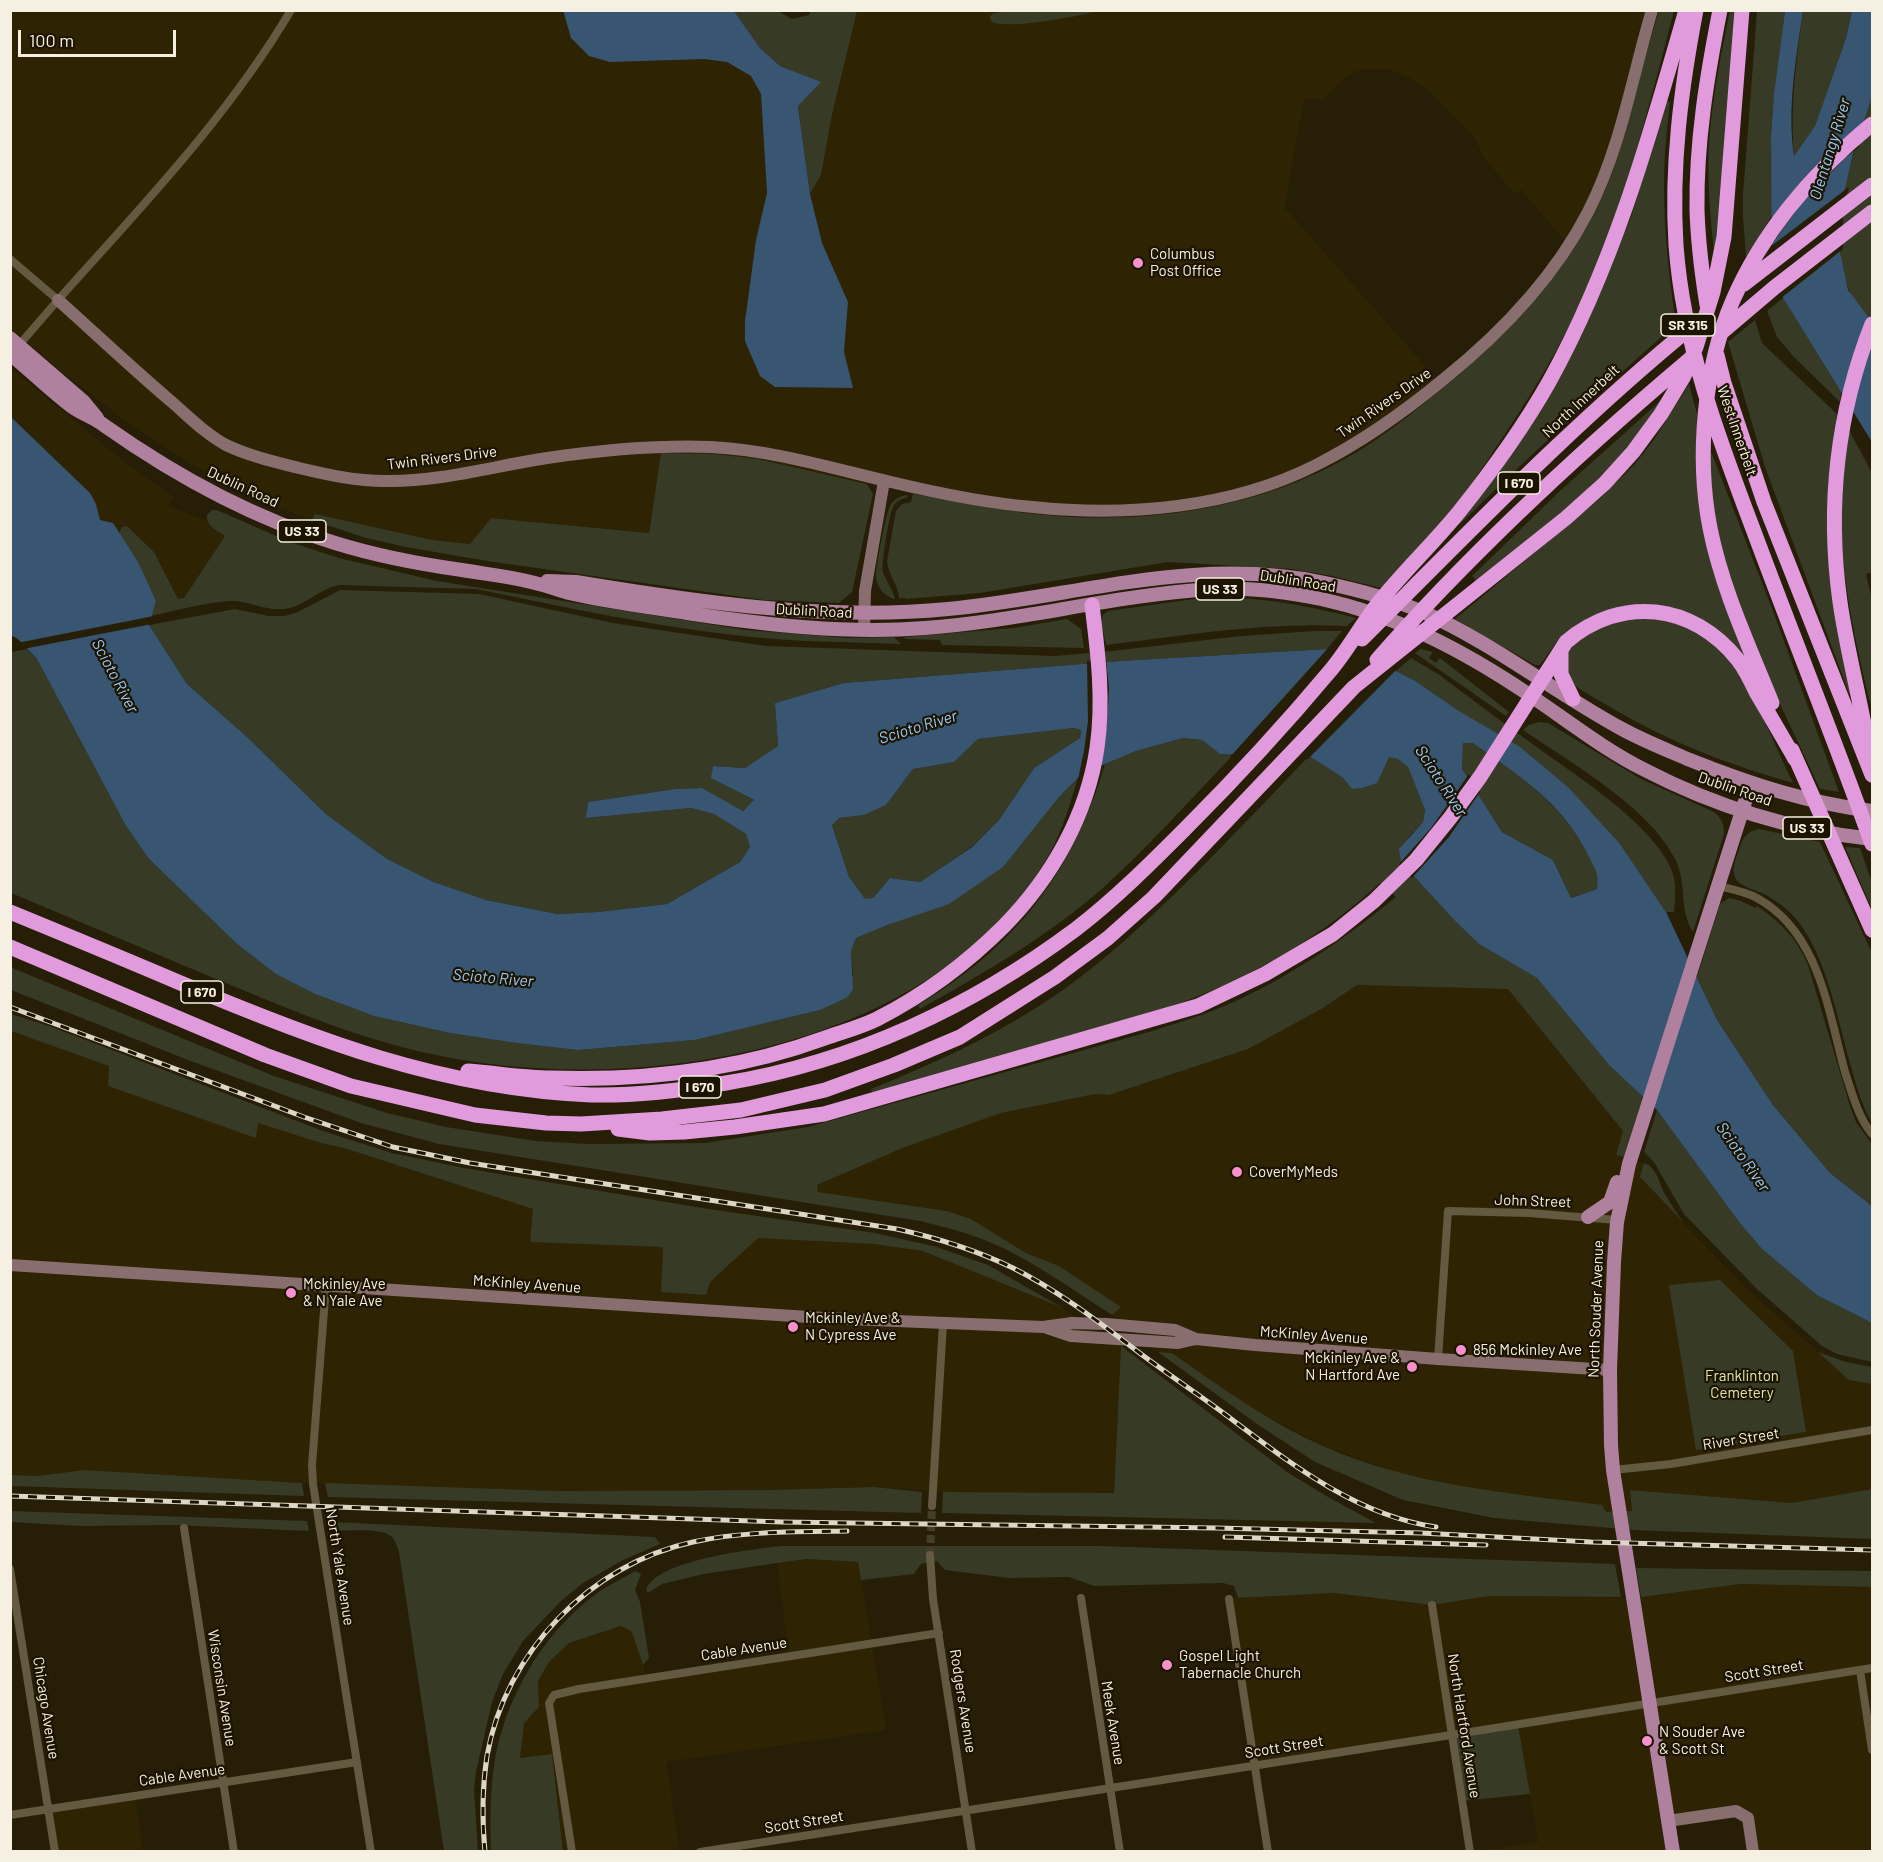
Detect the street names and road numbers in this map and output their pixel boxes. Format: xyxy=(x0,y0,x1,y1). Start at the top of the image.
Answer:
road number: SR 315 xyxy=(1661,314,1715,336)
street label: North Innerbelt xyxy=(1539,361,1623,441)
street label: Twin Rivers Drive xyxy=(1334,364,1434,442)
street label: West Innerbelt xyxy=(1713,383,1761,479)
street label: Twin Rivers Drive xyxy=(386,442,498,474)
street label: Dublin Road xyxy=(204,463,282,511)
road number: I 670 xyxy=(1498,472,1540,494)
road number: US 33 xyxy=(278,520,326,542)
street label: Dublin Road xyxy=(1259,566,1337,596)
road number: US 33 xyxy=(1196,578,1244,600)
street label: Dublin Road xyxy=(775,600,853,622)
street label: Dublin Road xyxy=(1696,768,1774,810)
road number: US 33 xyxy=(1783,817,1831,839)
road number: I 670 xyxy=(181,981,223,1003)
road number: I 670 xyxy=(679,1076,721,1098)
street label: John Street xyxy=(1494,1191,1572,1211)
street label: North Souder Avenue xyxy=(1585,1240,1607,1378)
street label: McKinley Avenue xyxy=(472,1271,582,1297)
street label: McKinley Avenue xyxy=(1259,1322,1369,1348)
street label: River Street xyxy=(1701,1424,1781,1454)
street label: North Yale Avenue xyxy=(322,1507,358,1627)
street label: Wisconsin Avenue xyxy=(204,1628,240,1748)
street label: Cable Avenue xyxy=(700,1633,788,1665)
street label: Rodgers Avenue xyxy=(946,1648,980,1754)
street label: North Hartford Avenue xyxy=(1444,1652,1484,1800)
street label: Chicago Avenue xyxy=(29,1656,63,1760)
street label: Scott Street xyxy=(1723,1656,1805,1686)
street label: Meek Avenue xyxy=(1097,1680,1129,1766)
street label: Scott Street xyxy=(1243,1732,1325,1762)
street label: Cable Avenue xyxy=(138,1760,226,1790)
street label: Scott Street xyxy=(763,1807,845,1837)

